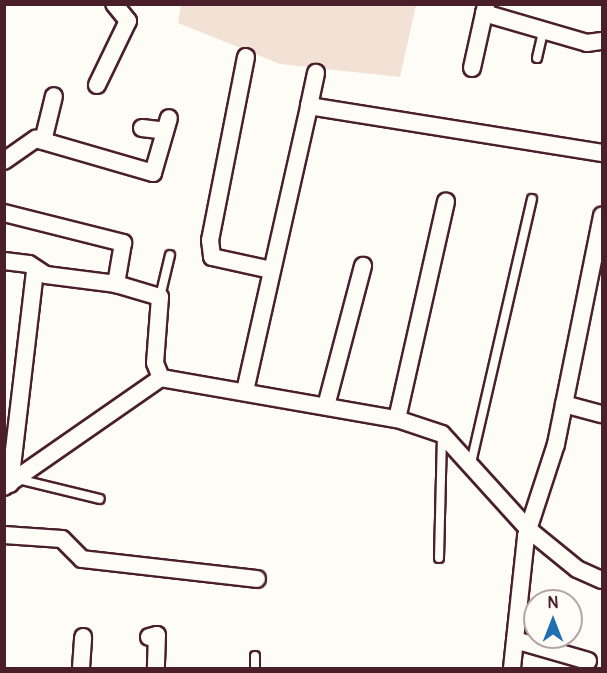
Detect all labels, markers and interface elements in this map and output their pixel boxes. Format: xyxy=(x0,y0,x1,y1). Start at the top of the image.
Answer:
north arrow xyxy=(523,589,583,649)
text: N xyxy=(548,593,558,613)

